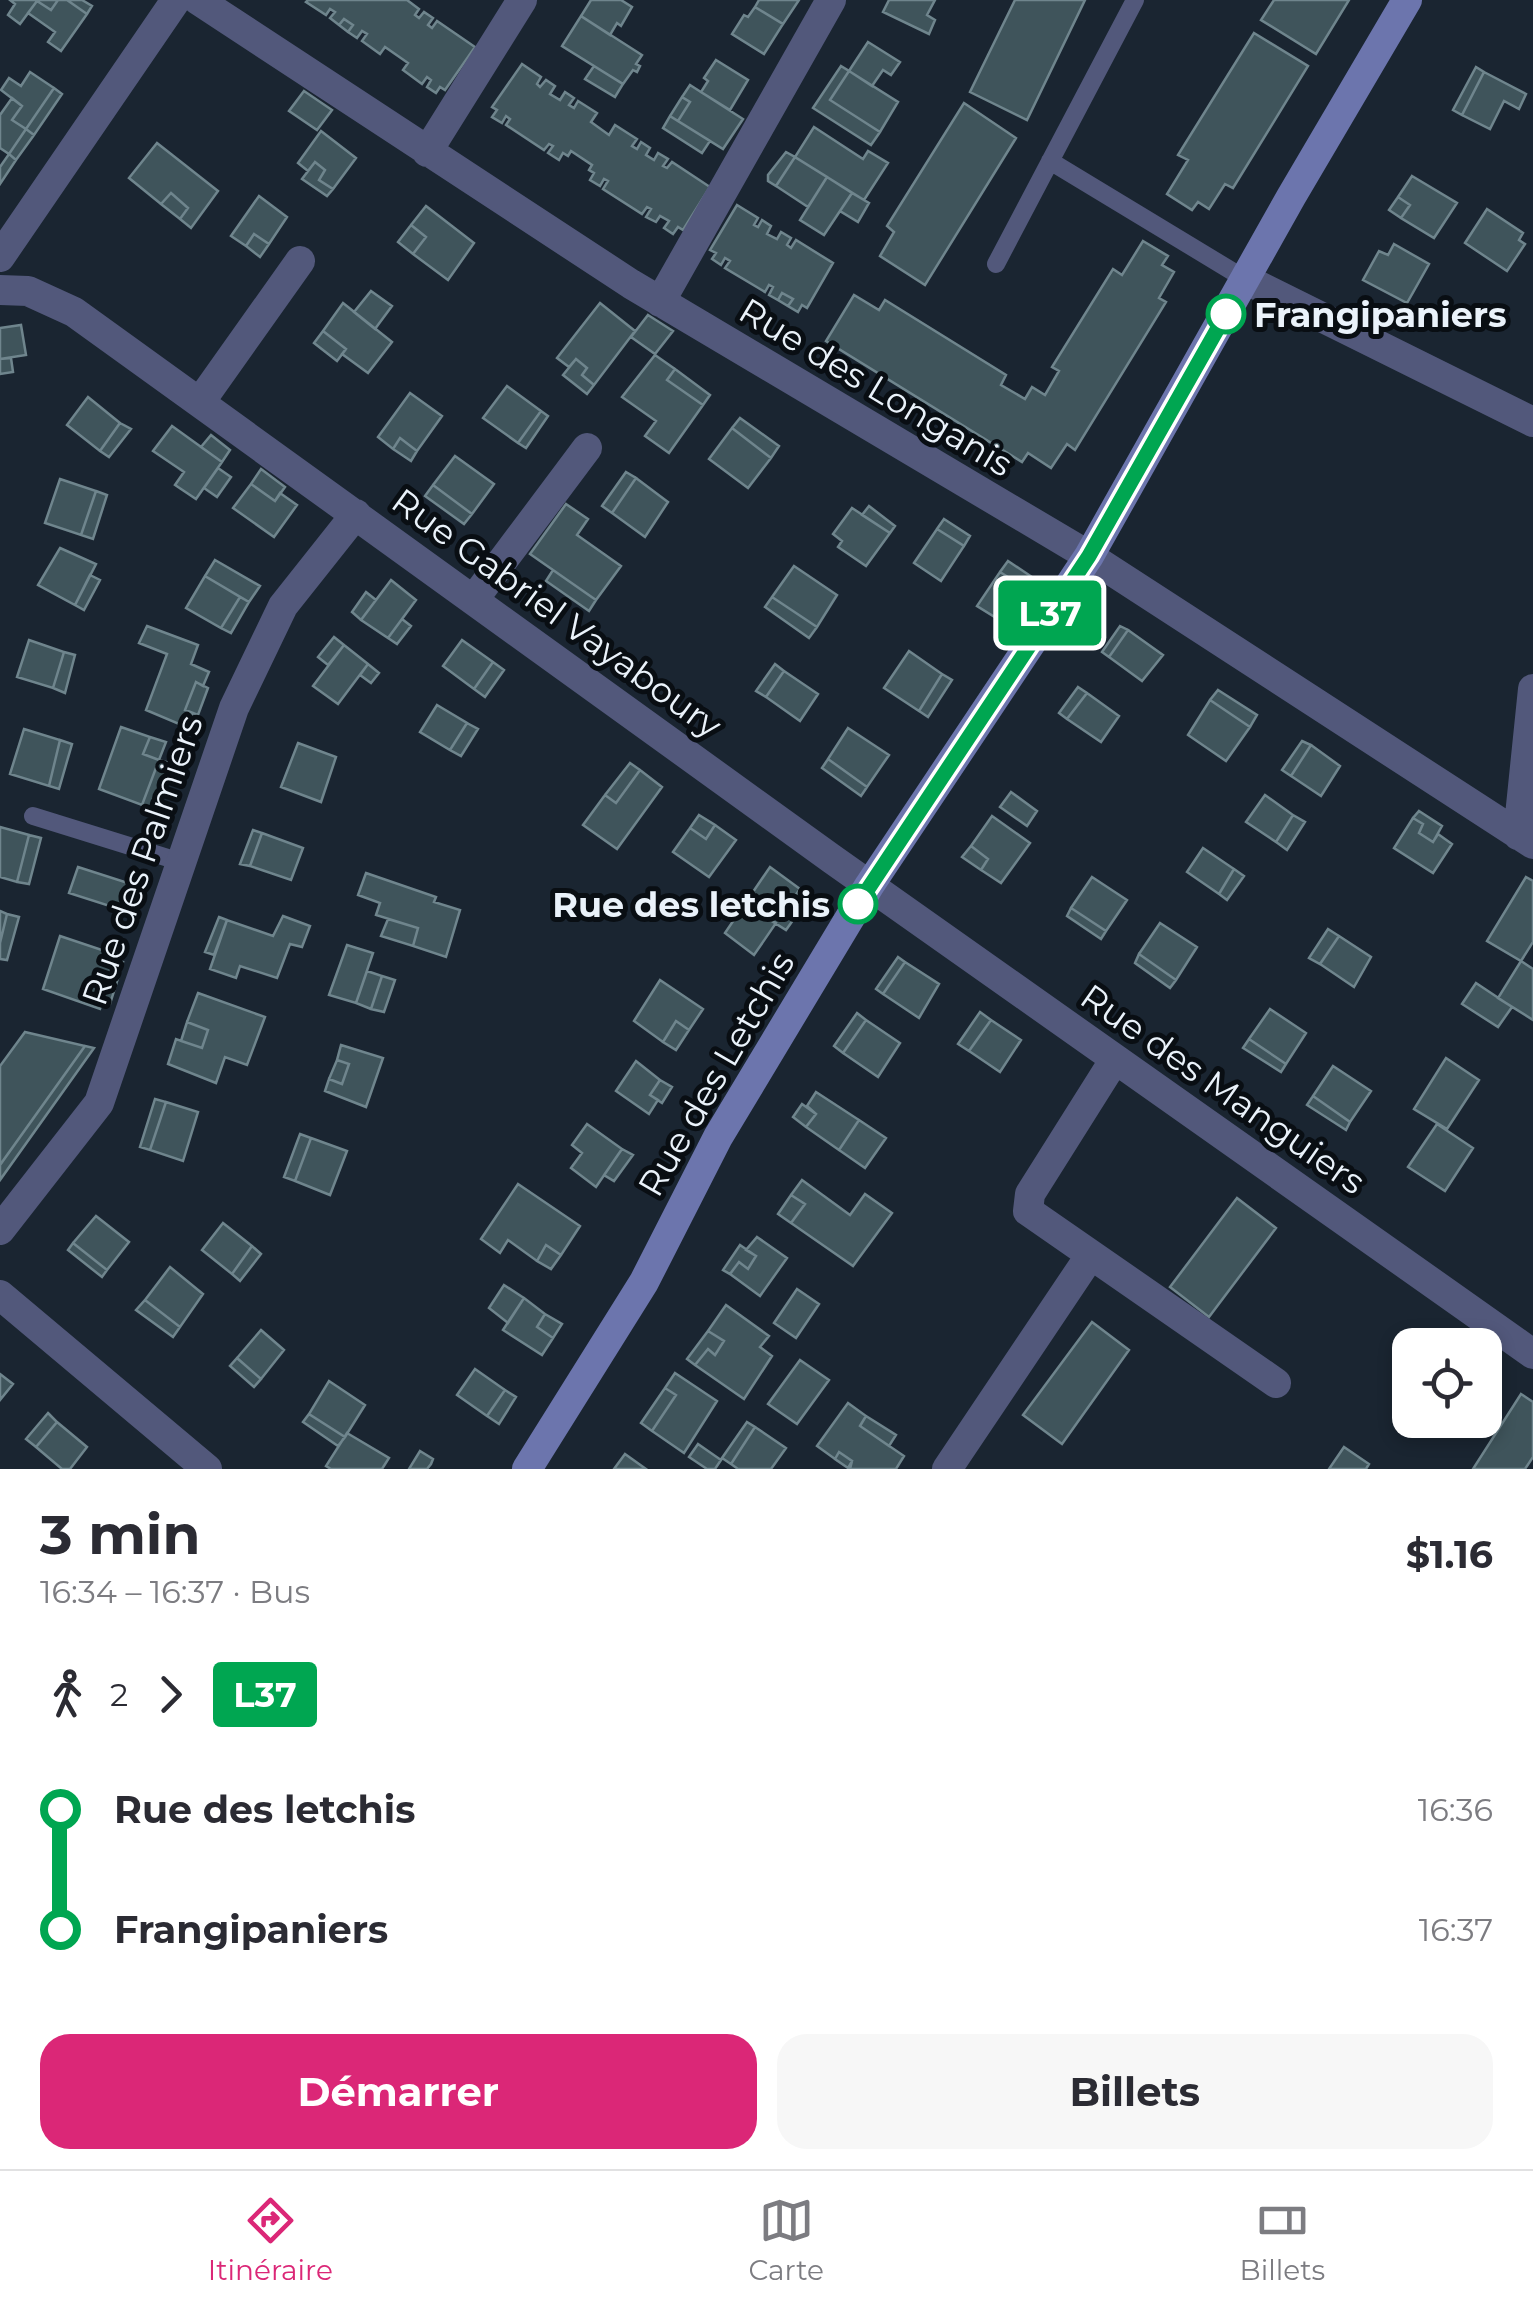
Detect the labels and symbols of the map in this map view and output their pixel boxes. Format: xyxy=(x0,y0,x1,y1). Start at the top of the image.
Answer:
street label: Rue des Longanis xyxy=(732,288,1020,486)
place label: Frangipaniers xyxy=(1254,293,1507,336)
marker: Frangipaniers xyxy=(1207,295,1245,333)
street label: Rue Gabriel Vayaboury xyxy=(384,479,730,747)
line badge: L37 xyxy=(992,580,1108,646)
street label: Rue des Palmiers xyxy=(72,709,212,1011)
place label: Rue des letchis xyxy=(552,883,830,926)
marker: Rue des letchis xyxy=(839,885,877,923)
street label: Rue des Letchis xyxy=(629,944,803,1204)
street label: Rue des Manguiers xyxy=(1073,975,1373,1203)

